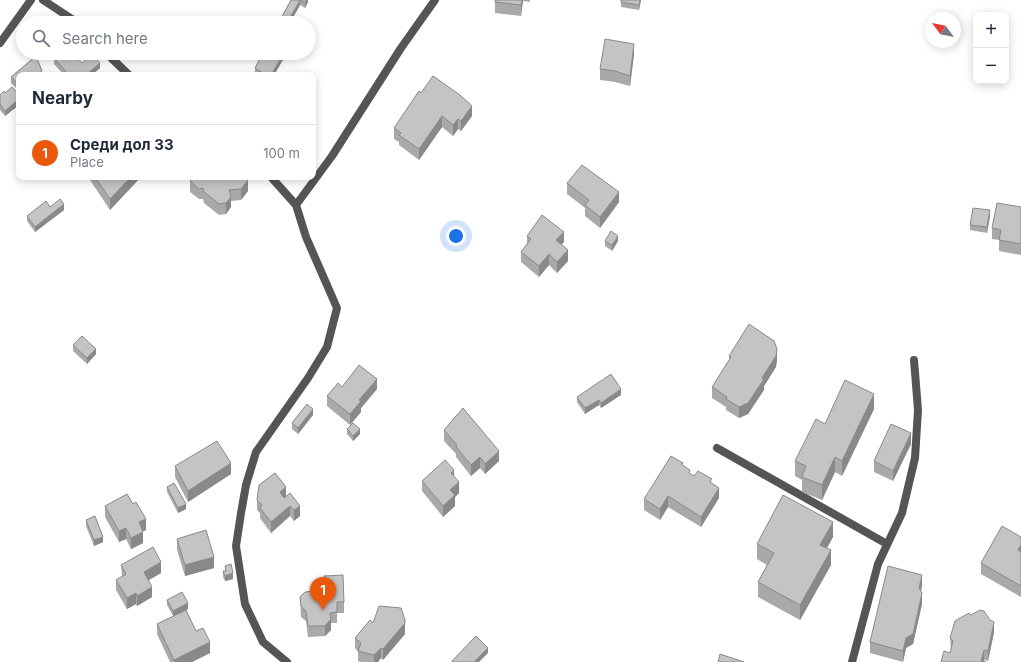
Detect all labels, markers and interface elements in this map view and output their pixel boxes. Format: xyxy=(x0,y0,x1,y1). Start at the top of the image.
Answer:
north arrow xyxy=(925,12,961,48)
map controls xyxy=(973,12,1009,84)
button: + xyxy=(973,12,1009,48)
search box xyxy=(16,16,316,60)
icon: search xyxy=(30,27,52,49)
text: Search here xyxy=(62,29,148,48)
button: − xyxy=(973,48,1009,84)
text: Nearby xyxy=(32,88,93,108)
text: Среди дол 33 xyxy=(70,135,174,154)
text: 1 xyxy=(42,145,48,161)
text: 100 m xyxy=(263,145,300,161)
text: Place xyxy=(70,154,104,170)
your location xyxy=(446,226,466,246)
pin: 1 xyxy=(310,577,336,610)

